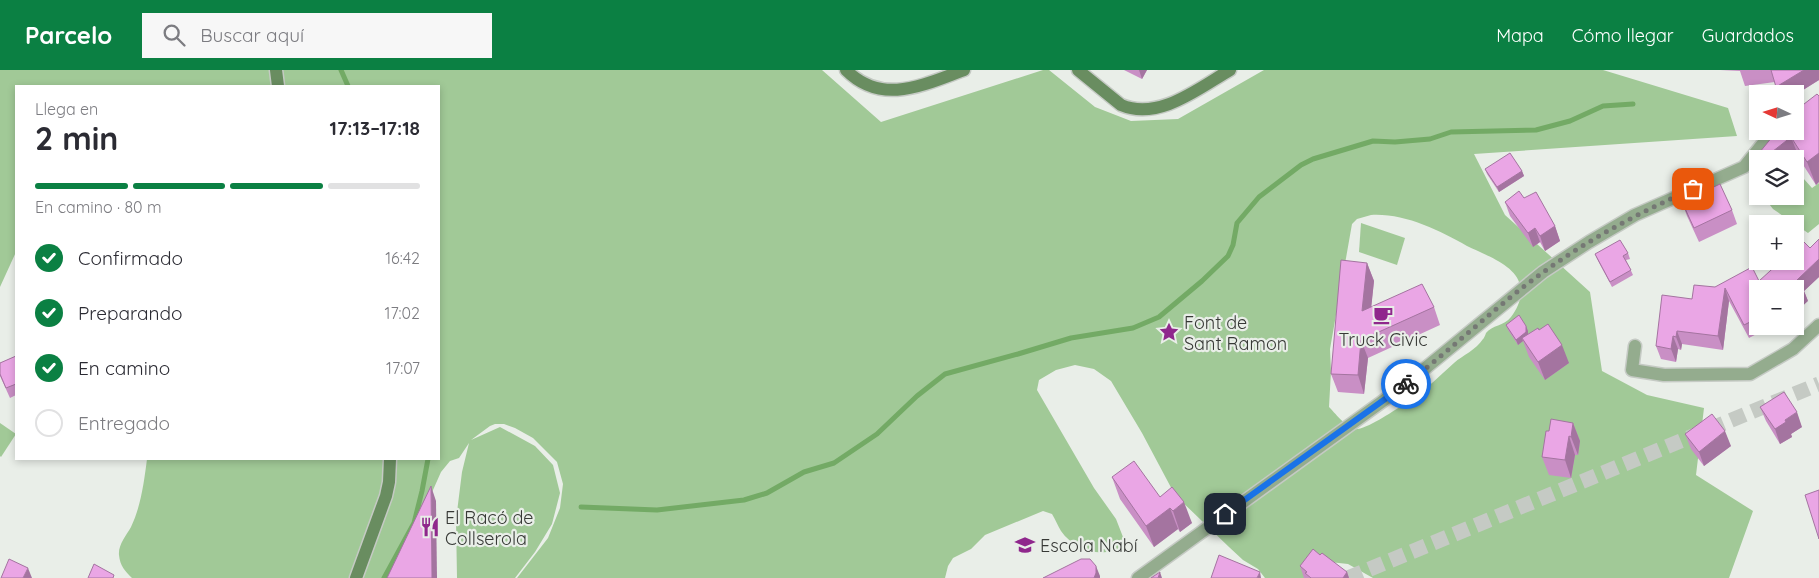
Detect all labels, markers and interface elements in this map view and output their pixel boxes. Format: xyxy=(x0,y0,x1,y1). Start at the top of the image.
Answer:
search box xyxy=(142,13,492,58)
text: Parcelo xyxy=(25,20,112,50)
icon: search xyxy=(160,21,188,49)
text: Buscar aquí xyxy=(200,23,304,47)
text: Mapa xyxy=(1496,24,1544,47)
text: Cómo llegar xyxy=(1572,24,1674,47)
text: Guardados xyxy=(1702,24,1794,47)
north arrow xyxy=(1749,85,1804,140)
map controls xyxy=(1749,85,1804,335)
text: Llega en xyxy=(35,99,98,119)
text: 17:13–17:18 xyxy=(330,116,420,140)
text: 2 min xyxy=(35,118,118,158)
button: layers xyxy=(1749,150,1804,205)
pin xyxy=(1672,168,1714,210)
icon: bag xyxy=(1679,175,1707,203)
text: En camino · 80 m xyxy=(35,197,162,217)
button: + xyxy=(1749,215,1804,270)
icon: check xyxy=(35,244,63,272)
text: Confirmado xyxy=(78,246,183,270)
text: 16:42 xyxy=(385,248,420,268)
button: − xyxy=(1749,280,1804,335)
icon: check xyxy=(35,299,63,327)
text: Preparando xyxy=(78,301,183,325)
text: 17:02 xyxy=(384,303,420,323)
cafe icon: Truck Civic xyxy=(1372,304,1394,326)
place label: Font de Sant Ramon xyxy=(1184,311,1287,355)
place icon: Font de Sant Ramon xyxy=(1158,321,1180,343)
place label: Truck Civic xyxy=(1338,328,1428,351)
icon: check xyxy=(35,354,63,382)
text: En camino xyxy=(78,356,170,380)
text: 17:07 xyxy=(386,358,420,378)
courier xyxy=(1381,359,1431,409)
icon: bike xyxy=(1392,370,1420,398)
text: Entregado xyxy=(78,411,170,435)
pin xyxy=(1204,493,1246,535)
icon: home xyxy=(1211,500,1239,528)
place label: El Racó de Collserola xyxy=(445,506,534,550)
restaurant icon: El Racó de Collserola xyxy=(419,516,441,538)
school or university icon: Escola Nabí xyxy=(1014,534,1036,556)
place label: Escola Nabí xyxy=(1040,534,1138,557)

